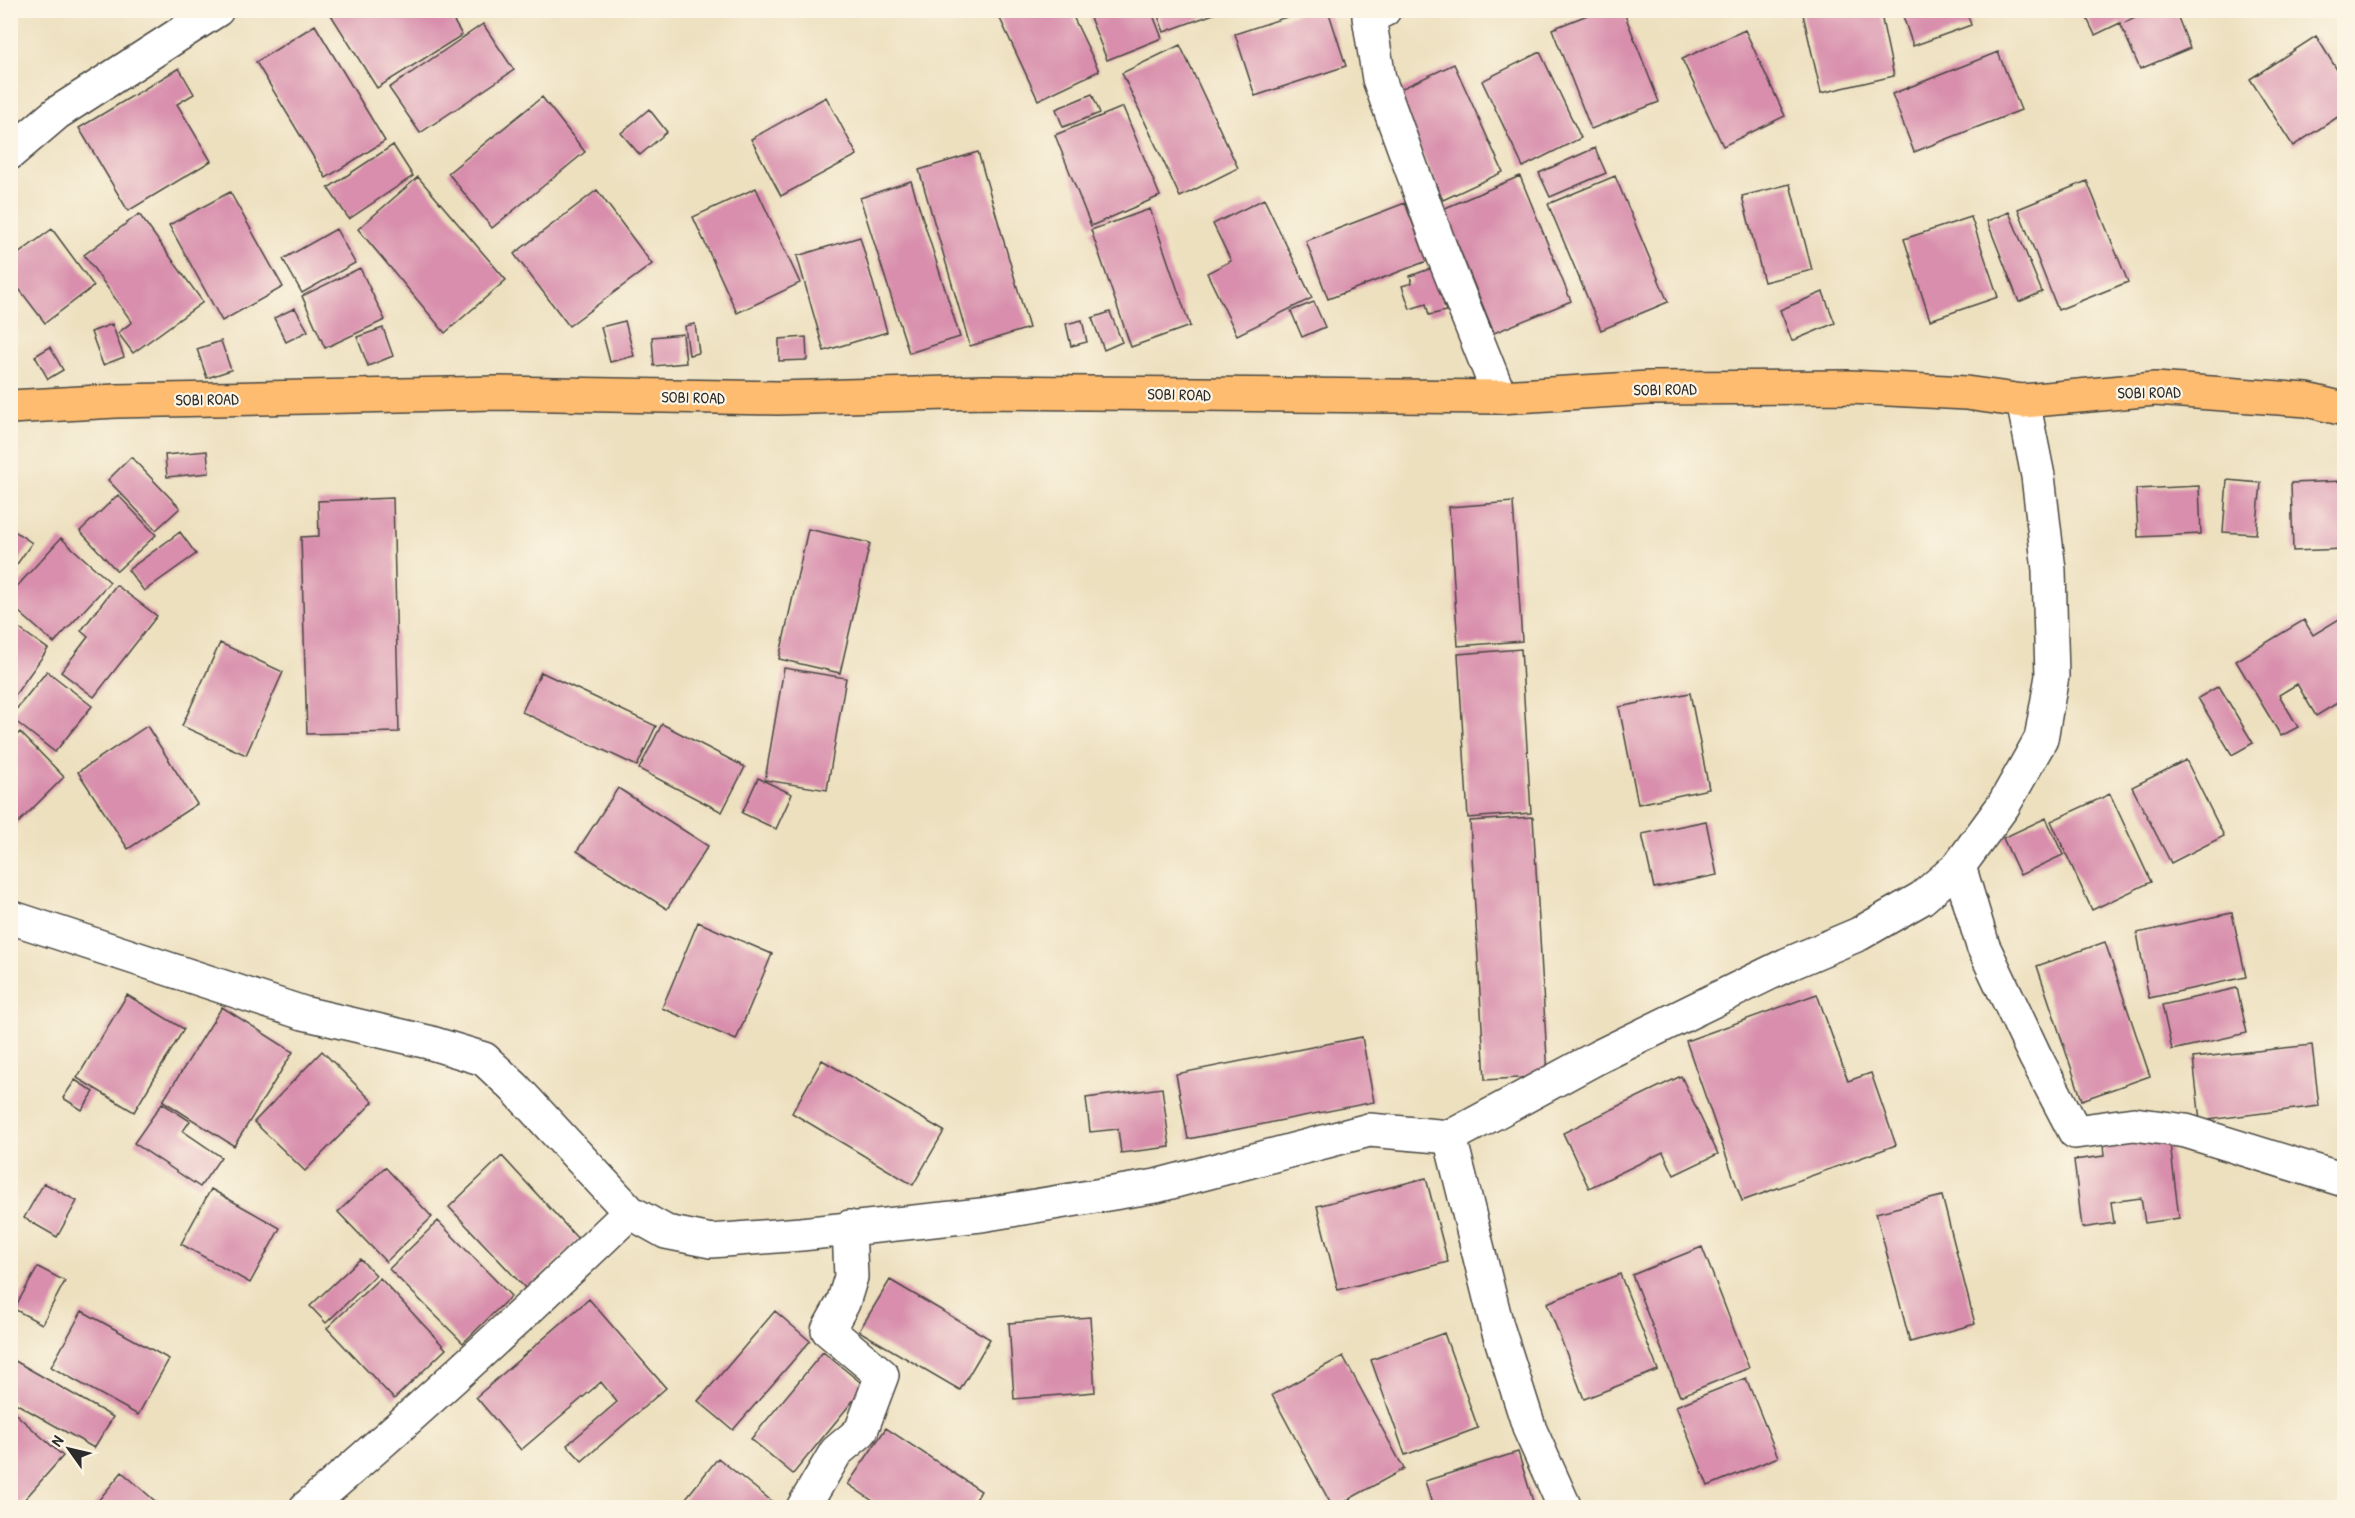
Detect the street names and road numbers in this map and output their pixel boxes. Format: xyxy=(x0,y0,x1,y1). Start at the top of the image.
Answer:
street label: SOBI ROAD xyxy=(1633,377,1697,401)
street label: SOBI ROAD xyxy=(2117,380,2181,404)
street label: SOBI ROAD xyxy=(1147,382,1211,406)
street label: SOBI ROAD xyxy=(661,385,725,409)
street label: SOBI ROAD xyxy=(175,387,239,411)

